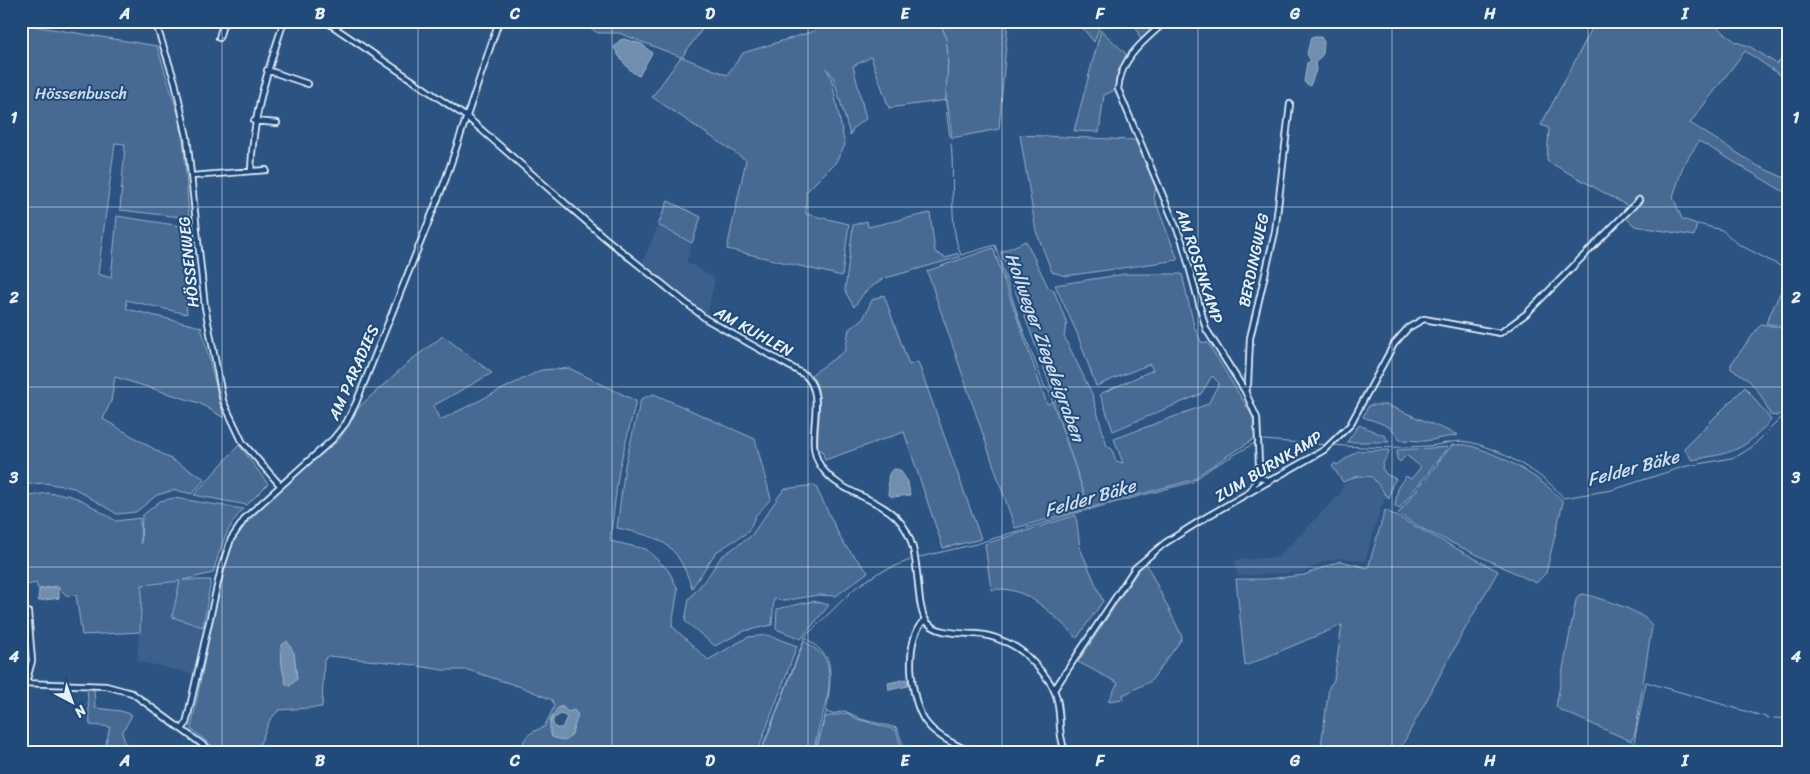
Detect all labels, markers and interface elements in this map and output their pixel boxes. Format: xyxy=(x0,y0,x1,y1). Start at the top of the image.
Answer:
text: A xyxy=(119,0,130,28)
text: B xyxy=(315,0,326,28)
text: C xyxy=(509,0,521,28)
text: D xyxy=(705,0,715,28)
text: E xyxy=(901,0,911,28)
text: F xyxy=(1095,0,1106,28)
text: G xyxy=(1289,0,1301,28)
text: H xyxy=(1483,0,1496,28)
text: I xyxy=(1681,0,1690,28)
park label: Hössenbusch xyxy=(35,79,127,108)
text: 1 xyxy=(11,103,18,132)
text: 1 xyxy=(1793,103,1800,132)
street label: AM ROSENKAMP xyxy=(1167,204,1232,328)
street label: BERDINGWEG xyxy=(1229,211,1278,310)
street label: HÖSSENWEG xyxy=(169,215,208,309)
water label: Hollweger Ziegeleigraben xyxy=(996,248,1095,448)
text: 2 xyxy=(8,283,19,312)
text: 2 xyxy=(1790,283,1801,312)
street label: AM KUHLEN xyxy=(708,297,799,366)
street label: AM PARADIES xyxy=(319,320,388,426)
street label: ZUM BURNKAMP xyxy=(1208,422,1329,510)
water label: Felder Bäke xyxy=(1584,440,1685,496)
text: 3 xyxy=(9,463,19,492)
text: 3 xyxy=(1791,463,1801,492)
water label: Felder Bäke xyxy=(1041,469,1142,526)
text: 4 xyxy=(8,642,19,671)
text: 4 xyxy=(1790,642,1801,671)
north arrow xyxy=(48,676,98,726)
text: N xyxy=(68,698,93,724)
text: A xyxy=(119,746,130,774)
text: B xyxy=(315,746,326,774)
text: C xyxy=(509,746,521,774)
text: D xyxy=(705,746,715,774)
text: E xyxy=(901,746,911,774)
text: F xyxy=(1095,746,1106,774)
text: G xyxy=(1289,746,1301,774)
text: H xyxy=(1483,746,1496,774)
text: I xyxy=(1681,746,1690,774)

